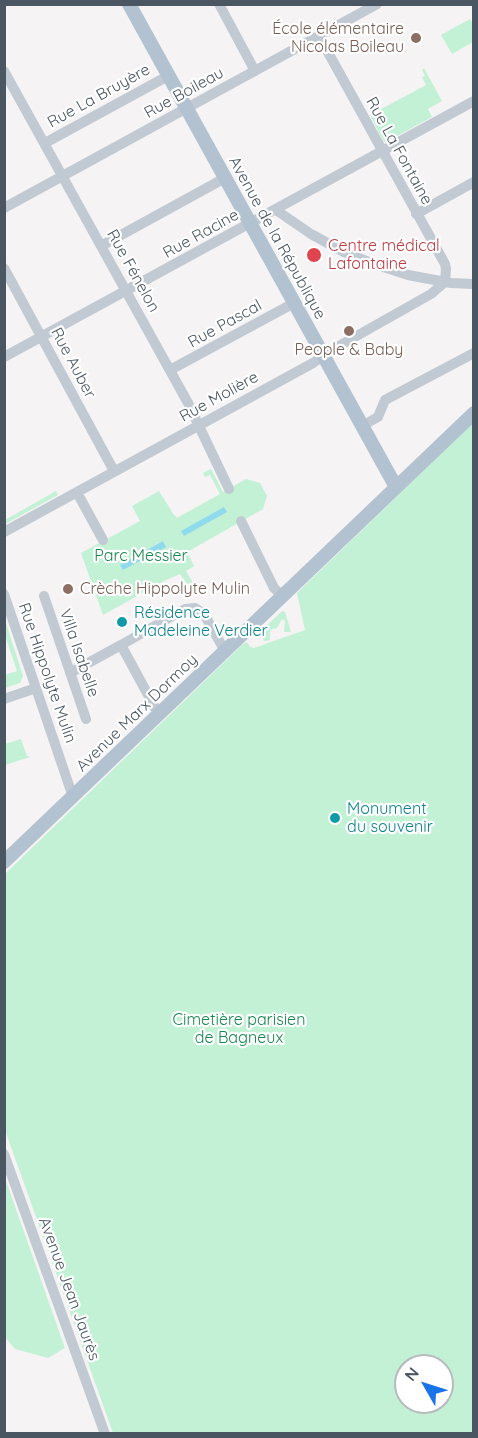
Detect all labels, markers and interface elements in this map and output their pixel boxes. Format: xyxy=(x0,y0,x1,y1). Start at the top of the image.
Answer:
place label: École élémentaire Nicolas Boileau xyxy=(272,19,404,57)
marker: École élémentaire Nicolas Boileau xyxy=(409,31,423,45)
street label: Rue La Bruyère xyxy=(44,60,154,132)
street label: Rue Boileau xyxy=(141,63,227,123)
street label: Rue La Fontaine xyxy=(361,94,437,208)
street label: Avenue de la République xyxy=(224,153,330,323)
street label: Rue Racine xyxy=(160,205,242,263)
street label: Rue Fénelon xyxy=(102,226,164,316)
place label: Centre médical Lafontaine xyxy=(328,236,440,274)
marker: Centre médical Lafontaine xyxy=(305,246,323,264)
street label: Rue Pascal xyxy=(185,296,265,352)
street label: Rue Auber xyxy=(46,324,100,402)
marker: People & Baby xyxy=(342,324,356,338)
place label: People & Baby xyxy=(295,340,403,360)
street label: Rue Molière xyxy=(176,368,262,426)
park label: Parc Messier xyxy=(94,546,188,566)
place label: Crèche Hippolyte Mulin xyxy=(80,579,250,599)
marker: Crèche Hippolyte Mulin xyxy=(61,582,75,596)
street label: Rue Hippolyte Mulin xyxy=(14,600,80,746)
place label: Résidence Madeleine Verdier xyxy=(134,603,268,641)
street label: Villa Isabelle xyxy=(55,606,103,700)
marker: Résidence Madeleine Verdier xyxy=(115,615,129,629)
street label: Avenue Marx Dormoy xyxy=(72,650,202,776)
place label: Monument du souvenir xyxy=(347,799,433,837)
marker: Monument du souvenir xyxy=(328,811,342,825)
park label: Cimetière parisien de Bagneux xyxy=(173,1010,305,1048)
street label: Avenue Jean Jaurès xyxy=(34,1215,104,1363)
north arrow xyxy=(394,1354,454,1414)
text: N xyxy=(400,1363,423,1385)

